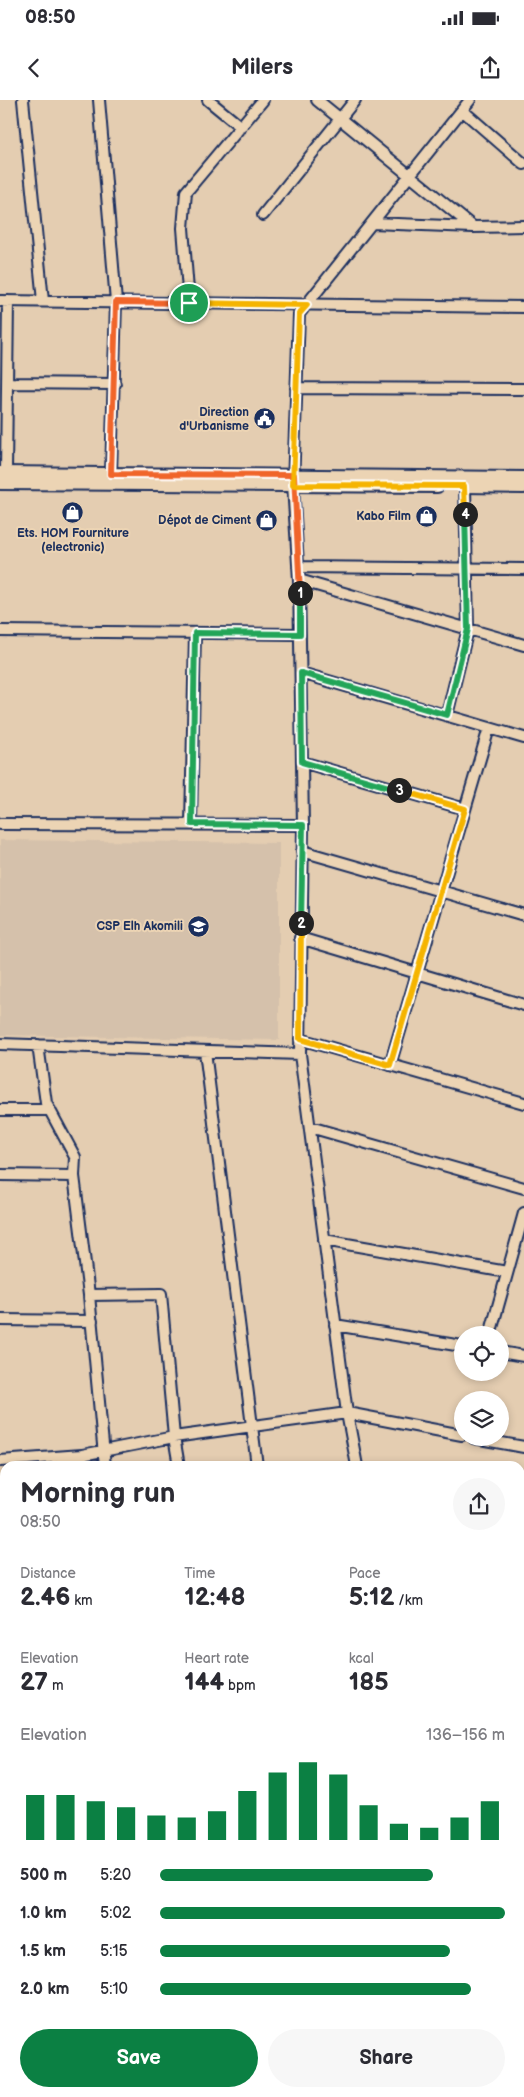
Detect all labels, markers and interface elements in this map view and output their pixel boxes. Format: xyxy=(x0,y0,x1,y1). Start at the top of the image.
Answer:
text: 08:50 xyxy=(25,6,76,29)
icon: back xyxy=(20,54,48,82)
text: Milers xyxy=(231,54,293,81)
icon: share xyxy=(476,54,504,82)
pin xyxy=(168,282,210,324)
icon: arrive xyxy=(175,289,203,317)
place label: Direction d'Urbanisme xyxy=(179,405,249,434)
public building icon: Direction d'Urbanisme xyxy=(253,407,277,431)
shop icon: Ets. HOM Fourniture (electronic) xyxy=(61,500,85,524)
pin: 4 xyxy=(452,502,478,526)
shop icon: Kabo Film xyxy=(415,504,439,528)
text: 4 xyxy=(461,506,470,523)
shop icon: Dépot de Ciment xyxy=(255,508,279,532)
place label: Kabo Film xyxy=(356,509,411,524)
place label: Dépot de Ciment xyxy=(158,513,251,528)
place label: Ets. HOM Fourniture (electronic) xyxy=(17,526,129,555)
pin: 1 xyxy=(288,580,312,606)
text: 1 xyxy=(298,585,303,602)
pin: 3 xyxy=(386,778,412,802)
text: 3 xyxy=(395,782,404,799)
pin: 2 xyxy=(288,910,314,936)
school or university icon: CSP Elh Akomili xyxy=(187,914,211,938)
text: 2 xyxy=(297,915,306,932)
place label: CSP Elh Akomili xyxy=(96,919,183,934)
map controls xyxy=(454,1326,509,1446)
button: locate xyxy=(454,1326,509,1381)
button: layers xyxy=(454,1391,509,1446)
text: Morning run xyxy=(20,1477,175,1510)
button: share xyxy=(453,1478,505,1530)
text: 08:50 xyxy=(20,1513,61,1532)
text: Distance xyxy=(20,1565,76,1582)
text: Time xyxy=(184,1565,215,1582)
text: Pace xyxy=(349,1565,381,1582)
text: 2.46 xyxy=(20,1582,70,1613)
text: 12:48 xyxy=(184,1582,246,1613)
text: 5:12 xyxy=(349,1582,395,1613)
text: km xyxy=(70,1592,93,1609)
text: /km xyxy=(395,1592,423,1609)
text: Elevation xyxy=(20,1650,78,1667)
text: Heart rate xyxy=(184,1650,249,1667)
text: kcal xyxy=(349,1650,374,1667)
text: 27 xyxy=(20,1667,48,1698)
text: 144 xyxy=(184,1667,224,1698)
text: 185 xyxy=(349,1667,389,1698)
text: m xyxy=(48,1677,64,1694)
text: bpm xyxy=(224,1677,256,1694)
text: Elevation xyxy=(20,1726,87,1745)
text: 136–156 m xyxy=(426,1726,505,1745)
text: 500 m xyxy=(20,1866,67,1885)
text: 5:20 xyxy=(100,1866,131,1885)
text: 1.0 km xyxy=(20,1904,67,1923)
text: 5:02 xyxy=(100,1904,131,1923)
text: 1.5 km xyxy=(20,1942,66,1961)
text: 5:15 xyxy=(100,1942,128,1961)
text: 2.0 km xyxy=(20,1980,69,1999)
text: 5:10 xyxy=(100,1980,128,1999)
button: Save xyxy=(20,2029,258,2087)
button: Share xyxy=(268,2029,505,2087)

